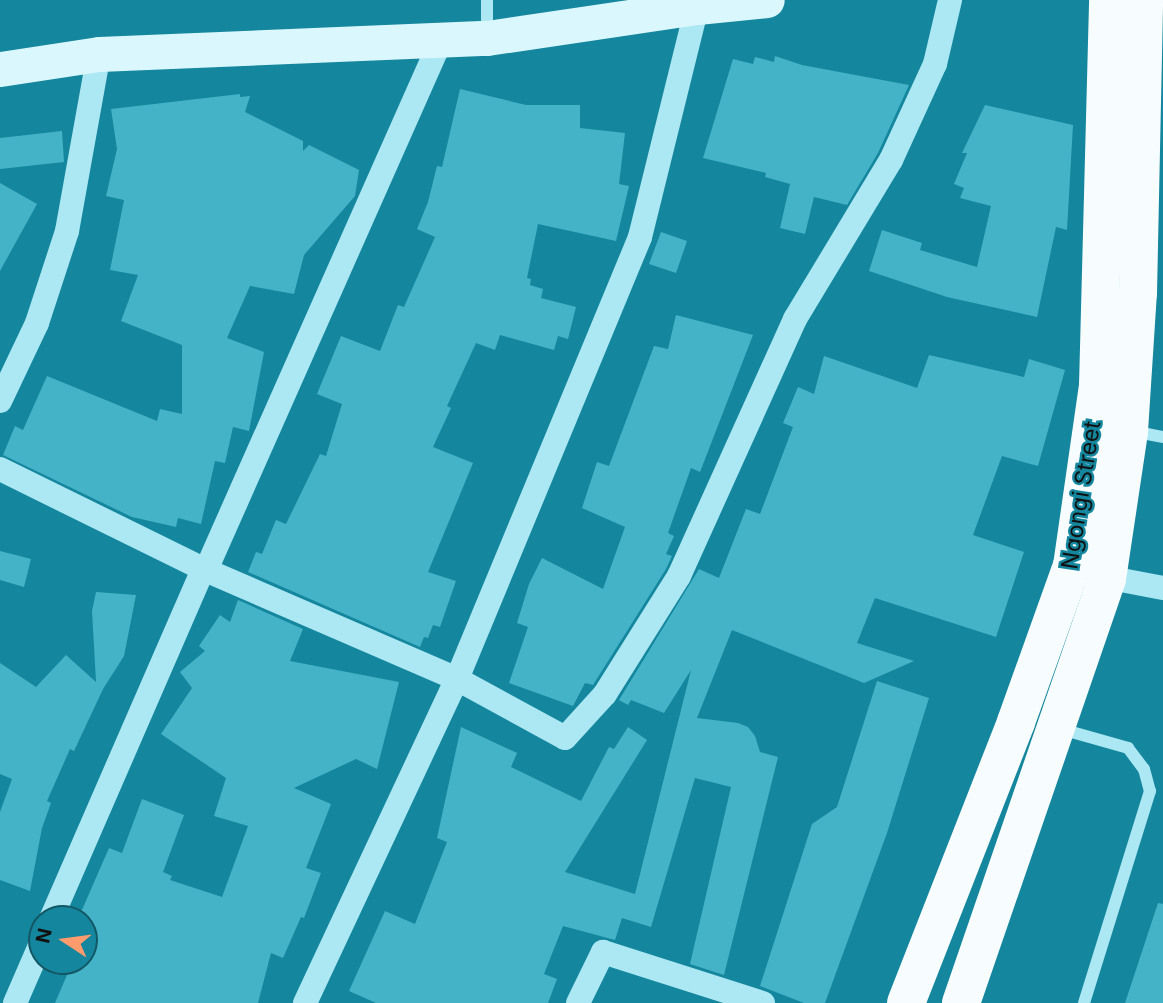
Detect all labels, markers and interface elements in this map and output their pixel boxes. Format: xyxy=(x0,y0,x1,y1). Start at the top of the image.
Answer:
street label: Ngongi Street xyxy=(1056,419,1106,571)
north arrow xyxy=(28,905,98,975)
text: N xyxy=(31,926,57,945)

